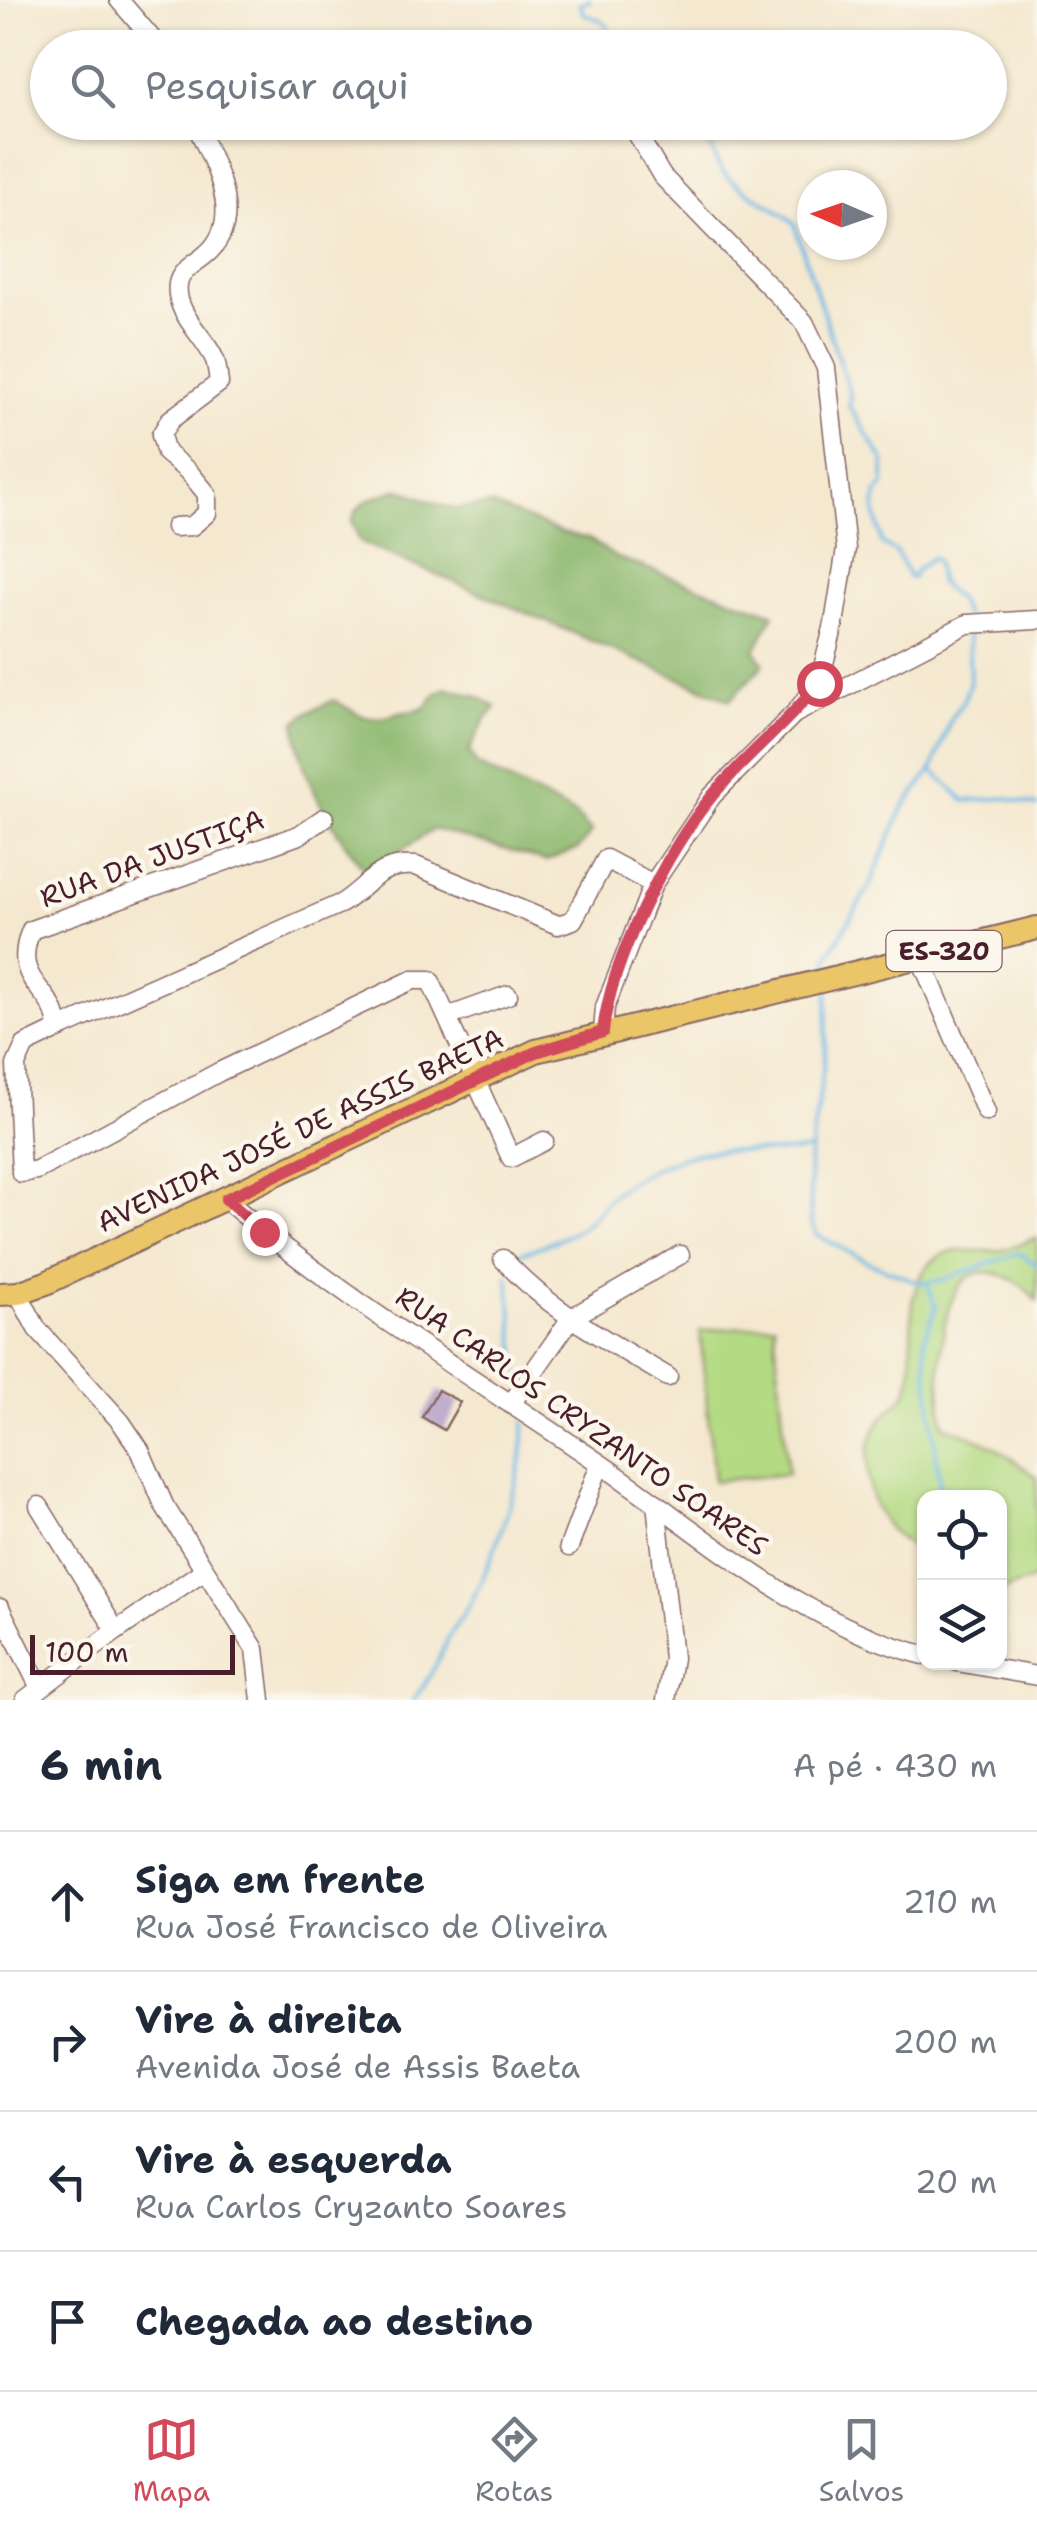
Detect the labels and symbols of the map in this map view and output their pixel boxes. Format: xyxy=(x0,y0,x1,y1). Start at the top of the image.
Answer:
north arrow xyxy=(797,170,887,260)
route start xyxy=(797,661,843,707)
street label: RUA DA JUSTIÇA xyxy=(35,800,269,916)
road number: ES-320 xyxy=(886,931,1002,971)
street label: AVENIDA JOSÉ DE ASSIS BAETA xyxy=(91,1019,509,1241)
route end xyxy=(242,1210,288,1256)
street label: RUA CARLOS CRYZANTO SOARES xyxy=(388,1277,776,1565)
scale bar xyxy=(30,1630,235,1674)

